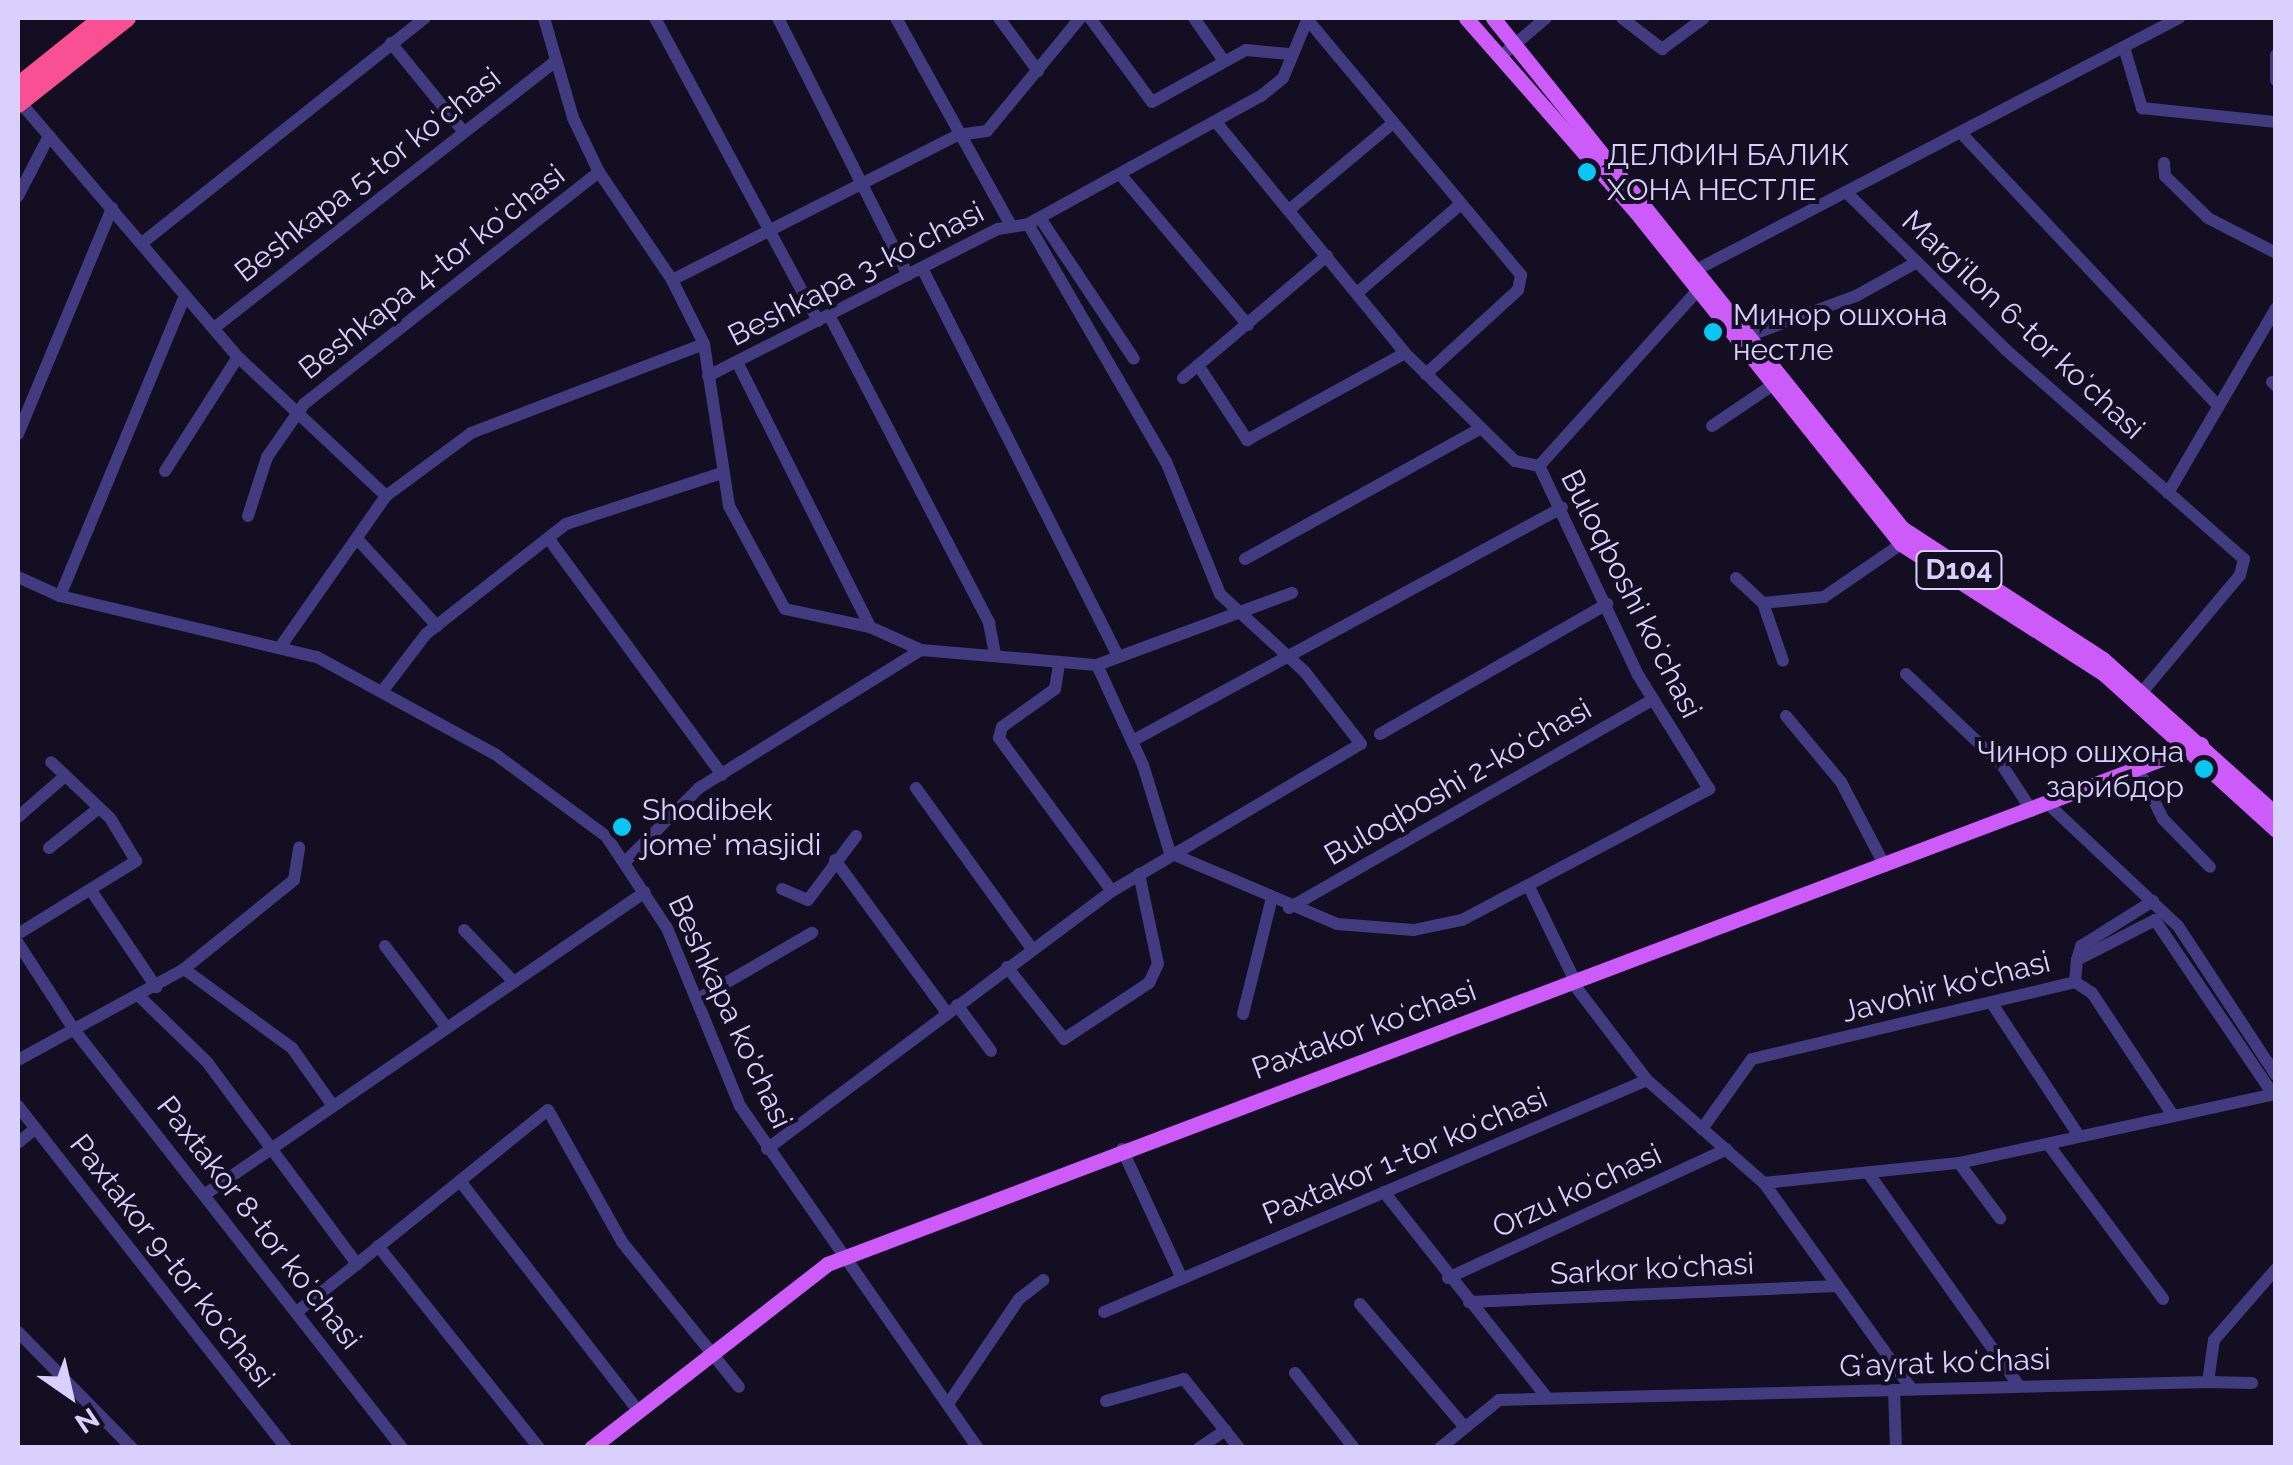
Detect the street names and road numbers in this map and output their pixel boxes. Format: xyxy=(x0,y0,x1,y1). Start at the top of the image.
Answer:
street label: Beshkapa 5-tor koʻchasi xyxy=(228,60,508,290)
street label: Beshkapa 4-tor koʻchasi xyxy=(292,157,572,387)
street label: Beshkapa 3-koʻchasi xyxy=(722,194,990,354)
street label: Margʻilon 6-tor koʻchasi xyxy=(1894,203,2152,447)
street label: Buloqboshi koʻchasi xyxy=(1553,464,1709,724)
road number: D104 xyxy=(1914,547,2004,593)
street label: Buloqboshi 2-koʻchasi xyxy=(1318,691,1598,873)
street label: Beshkapa ko'chasi xyxy=(660,890,800,1134)
street label: Javohir ko'chasi xyxy=(1838,944,2054,1030)
street label: Paxtakor koʻchasi xyxy=(1247,973,1481,1087)
street label: Paxtakor 1-tor koʻchasi xyxy=(1256,1079,1554,1233)
street label: Paxtakor 8-tor koʻchasi xyxy=(149,1089,369,1357)
street label: Paxtakor 9-tor koʻchasi xyxy=(62,1127,282,1395)
street label: Orzu koʻchasi xyxy=(1487,1136,1667,1246)
street label: Sarkor koʻchasi xyxy=(1549,1246,1755,1292)
street label: Gʻayrat koʻchasi xyxy=(1839,1341,2051,1385)

